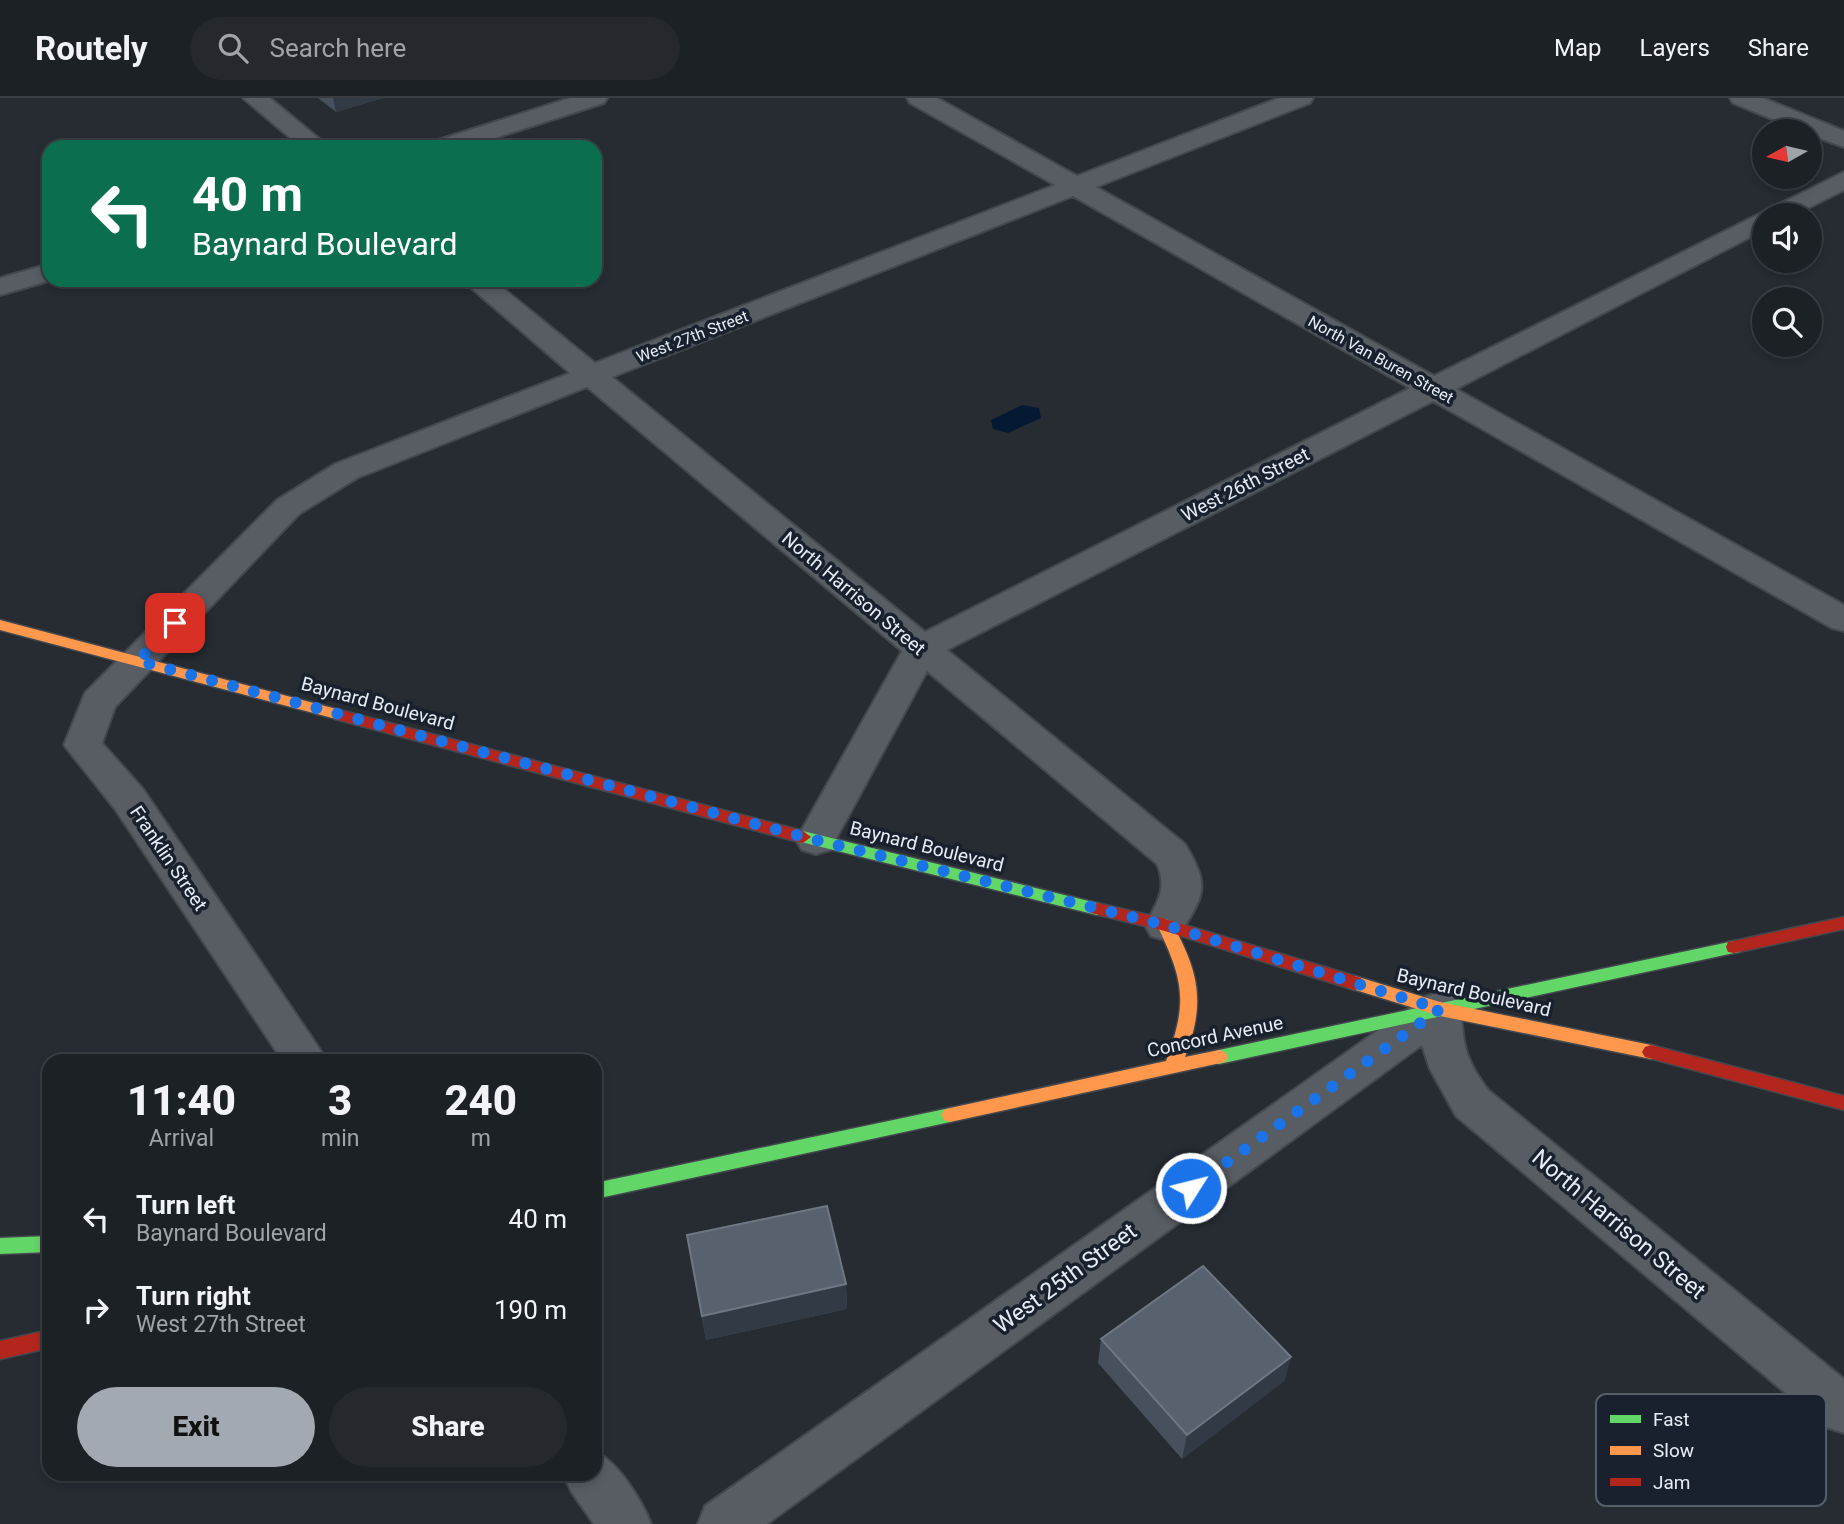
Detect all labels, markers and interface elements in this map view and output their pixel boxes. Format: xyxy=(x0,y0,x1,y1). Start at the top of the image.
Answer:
search box xyxy=(190,17,680,80)
text: Routely xyxy=(35,29,148,68)
icon: search xyxy=(214,29,252,67)
text: Search here xyxy=(270,33,406,63)
text: Map xyxy=(1554,34,1602,62)
text: Layers xyxy=(1640,34,1710,62)
text: Share xyxy=(1748,34,1809,62)
north arrow xyxy=(1752,119,1822,189)
map controls xyxy=(1752,119,1822,357)
text: 40 m xyxy=(192,166,303,223)
icon: left xyxy=(77,168,168,259)
button: sound xyxy=(1752,203,1822,273)
text: Baynard Boulevard xyxy=(192,225,458,263)
button: search xyxy=(1752,287,1822,357)
street label: West 27th Street xyxy=(634,306,751,366)
street label: North Van Buren Street xyxy=(1305,312,1457,407)
street label: West 26th Street xyxy=(1178,442,1313,527)
street label: North Harrison Street xyxy=(777,527,930,660)
pin xyxy=(145,593,205,653)
icon: arrive xyxy=(156,604,194,642)
street label: Baynard Boulevard xyxy=(299,672,457,735)
street label: Franklin Street xyxy=(125,802,212,915)
street label: Baynard Boulevard xyxy=(848,816,1006,877)
street label: Baynard Boulevard xyxy=(1395,964,1553,1021)
street label: Concord Avenue xyxy=(1145,1011,1285,1062)
text: 11:40 xyxy=(127,1076,236,1125)
text: 3 xyxy=(328,1076,352,1125)
text: 240 xyxy=(444,1076,517,1125)
text: Arrival xyxy=(149,1125,214,1152)
text: min xyxy=(321,1125,359,1152)
text: m xyxy=(471,1125,491,1152)
street label: North Harrison Street xyxy=(1527,1144,1711,1305)
position arrow xyxy=(1154,1151,1228,1225)
text: Turn left xyxy=(136,1190,235,1220)
icon: left xyxy=(77,1200,115,1238)
text: 40 m xyxy=(509,1204,567,1234)
street label: West 25th Street xyxy=(989,1218,1142,1339)
text: Baynard Boulevard xyxy=(136,1220,327,1247)
text: Turn right xyxy=(136,1281,251,1311)
icon: right xyxy=(77,1291,115,1329)
text: 190 m xyxy=(494,1295,567,1325)
text: West 27th Street xyxy=(136,1311,306,1338)
button: Exit xyxy=(77,1387,315,1467)
button: Share xyxy=(329,1387,567,1467)
legend xyxy=(1596,1394,1826,1506)
text: Fast xyxy=(1653,1408,1690,1431)
text: Slow xyxy=(1653,1439,1694,1462)
text: Jam xyxy=(1653,1471,1690,1494)

